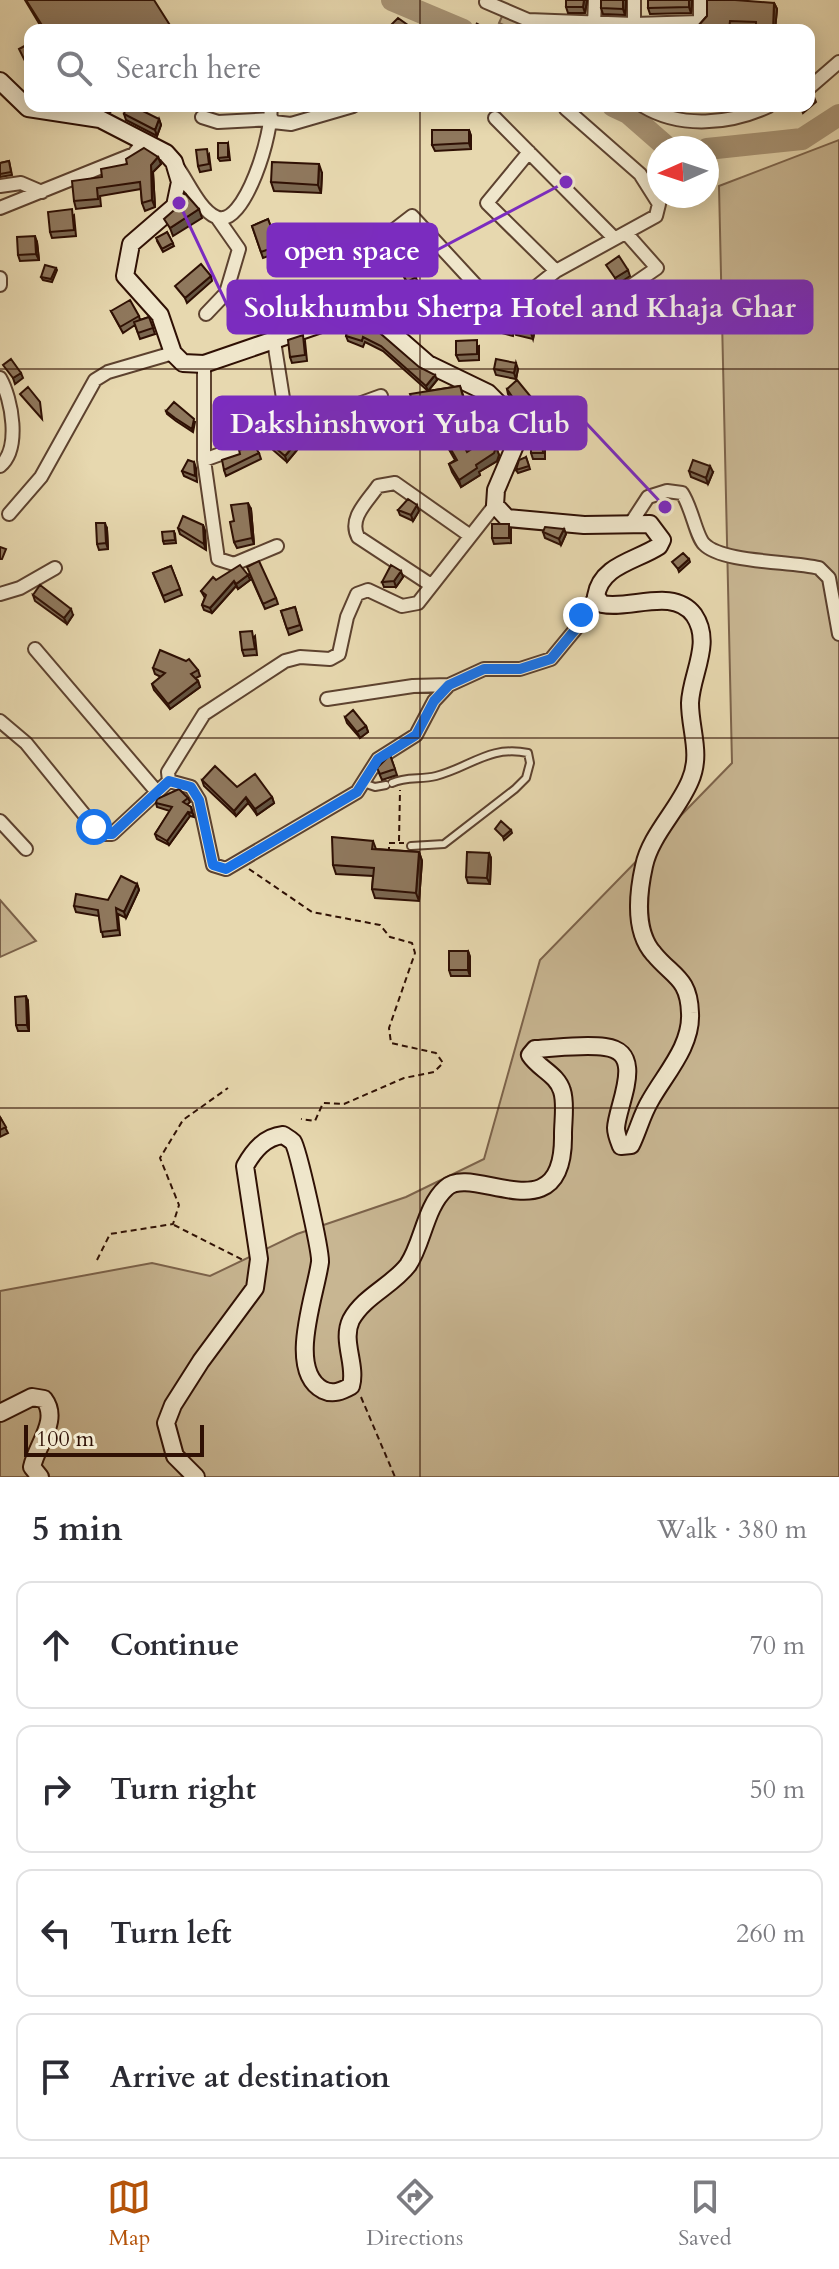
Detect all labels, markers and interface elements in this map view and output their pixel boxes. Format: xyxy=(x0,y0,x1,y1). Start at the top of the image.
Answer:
search box xyxy=(24,24,815,112)
icon: search xyxy=(52,46,96,90)
text: Search here xyxy=(116,48,261,89)
north arrow xyxy=(647,136,719,208)
callout: open space xyxy=(268,224,437,276)
text: open space xyxy=(284,232,420,270)
callout: Solukhumbu Sherpa Hotel and Khaja Ghar xyxy=(228,281,812,333)
text: Solukhumbu Sherpa Hotel and Khaja Ghar xyxy=(244,289,797,327)
callout: Dakshinshwori Yuba Club xyxy=(214,397,586,449)
text: Dakshinshwori Yuba Club xyxy=(230,405,570,443)
route end xyxy=(563,597,599,633)
route start xyxy=(76,809,112,845)
scale bar xyxy=(24,1421,204,1457)
text: 100 m xyxy=(36,1424,94,1454)
text: 5 min xyxy=(32,1506,123,1552)
text: Walk · 380 m xyxy=(657,1512,807,1547)
icon: ahead xyxy=(34,1623,78,1667)
text: Continue xyxy=(110,1625,239,1666)
text: 70 m xyxy=(749,1628,805,1663)
icon: right xyxy=(34,1767,78,1811)
text: Turn right xyxy=(110,1769,256,1810)
text: 50 m xyxy=(749,1772,805,1807)
icon: left xyxy=(34,1911,78,1955)
text: Turn left xyxy=(110,1913,232,1954)
text: 260 m xyxy=(736,1916,805,1951)
icon: arrive xyxy=(34,2055,78,2099)
text: Arrive at destination xyxy=(110,2057,390,2098)
tab: Map xyxy=(107,2175,151,2253)
tab: Directions xyxy=(366,2175,463,2253)
tab: Saved xyxy=(678,2175,732,2253)

